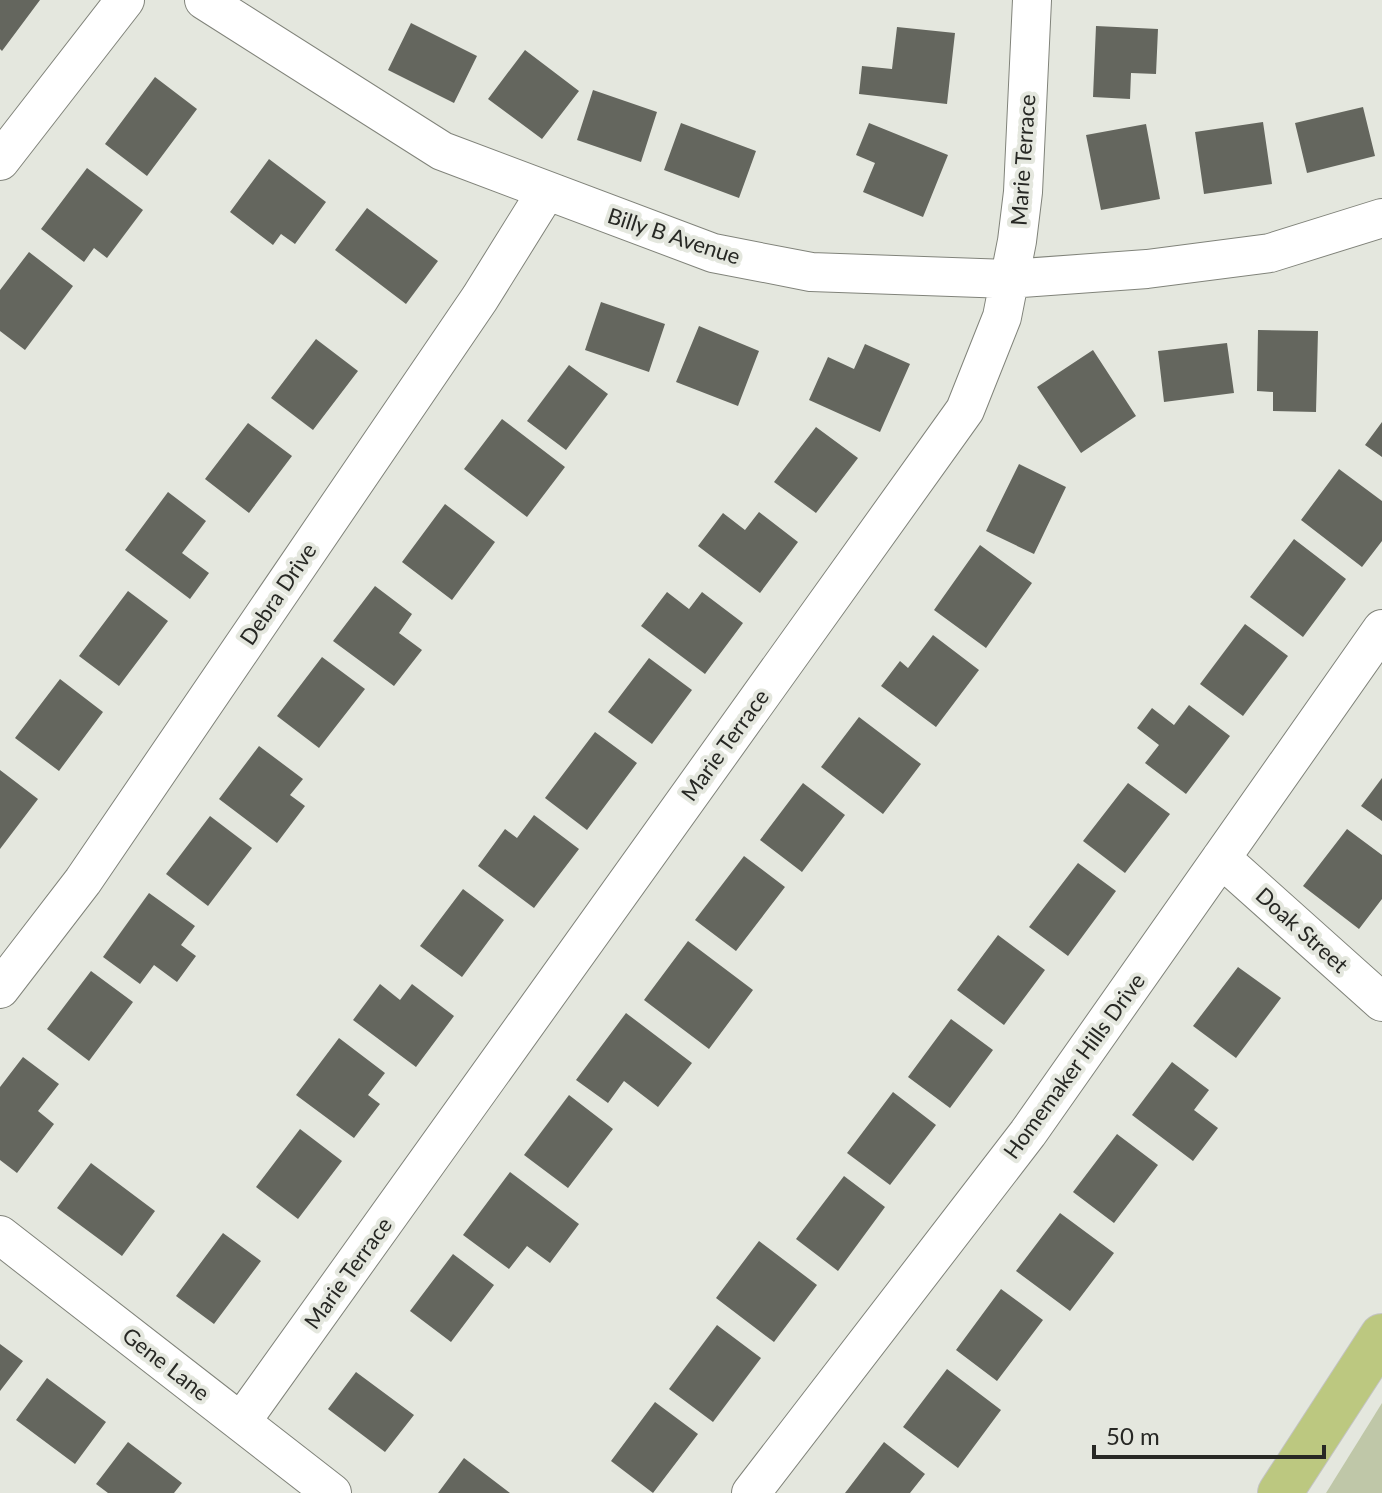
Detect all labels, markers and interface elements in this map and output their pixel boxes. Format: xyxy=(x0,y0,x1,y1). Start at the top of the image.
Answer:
street label: Marie Terrace xyxy=(1004,93,1041,227)
street label: Billy B Avenue xyxy=(604,201,744,270)
street label: Debra Drive xyxy=(234,538,322,650)
street label: Marie Terrace xyxy=(675,684,774,806)
street label: Doak Street xyxy=(1251,881,1354,978)
street label: Homemaker Hills Drive xyxy=(997,968,1150,1164)
street label: Marie Terrace xyxy=(298,1212,397,1334)
street label: Gene Lane xyxy=(117,1321,215,1406)
scale bar xyxy=(1094,1409,1324,1459)
text: 50 m xyxy=(1106,1421,1160,1450)

